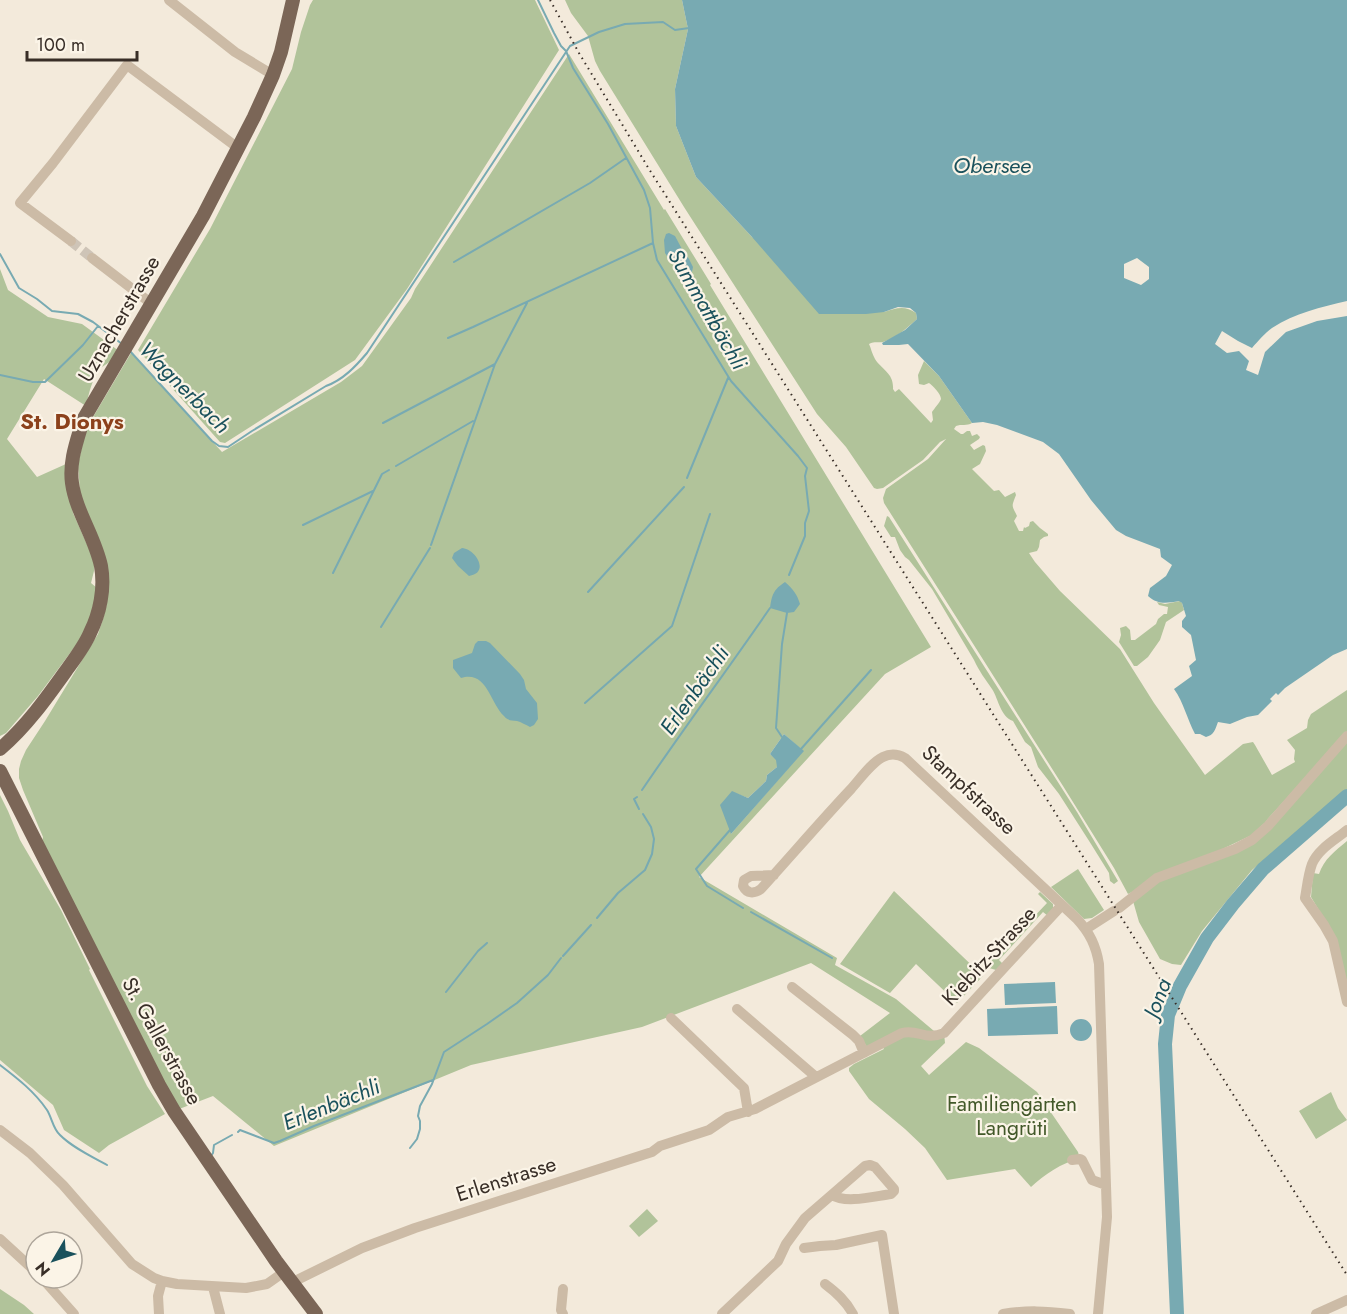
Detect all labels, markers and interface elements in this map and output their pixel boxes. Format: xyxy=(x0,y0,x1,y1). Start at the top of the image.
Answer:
scale bar xyxy=(27,24,136,62)
text: 100 m xyxy=(36,32,85,58)
water label: Obersee xyxy=(953,149,1031,181)
water label: Summattbächli xyxy=(660,243,756,376)
street label: Uznacherstrasse xyxy=(71,250,167,388)
water label: Wagnerbach xyxy=(132,334,238,440)
district label: St. Dionys xyxy=(20,405,124,437)
water label: Erlenbächli xyxy=(652,639,737,741)
street label: Stampfstrasse xyxy=(915,738,1023,842)
street label: Kiebitz-Strasse xyxy=(935,899,1043,1012)
street label: St. Gallerstrasse xyxy=(115,972,210,1110)
water label: Jona xyxy=(1133,974,1179,1026)
water label: Erlenbächli xyxy=(278,1070,385,1138)
park label: Familiengärten Langrüti xyxy=(947,1089,1077,1143)
street label: Erlenstrasse xyxy=(452,1149,560,1209)
north arrow xyxy=(24,1230,84,1290)
text: N xyxy=(30,1257,56,1281)

